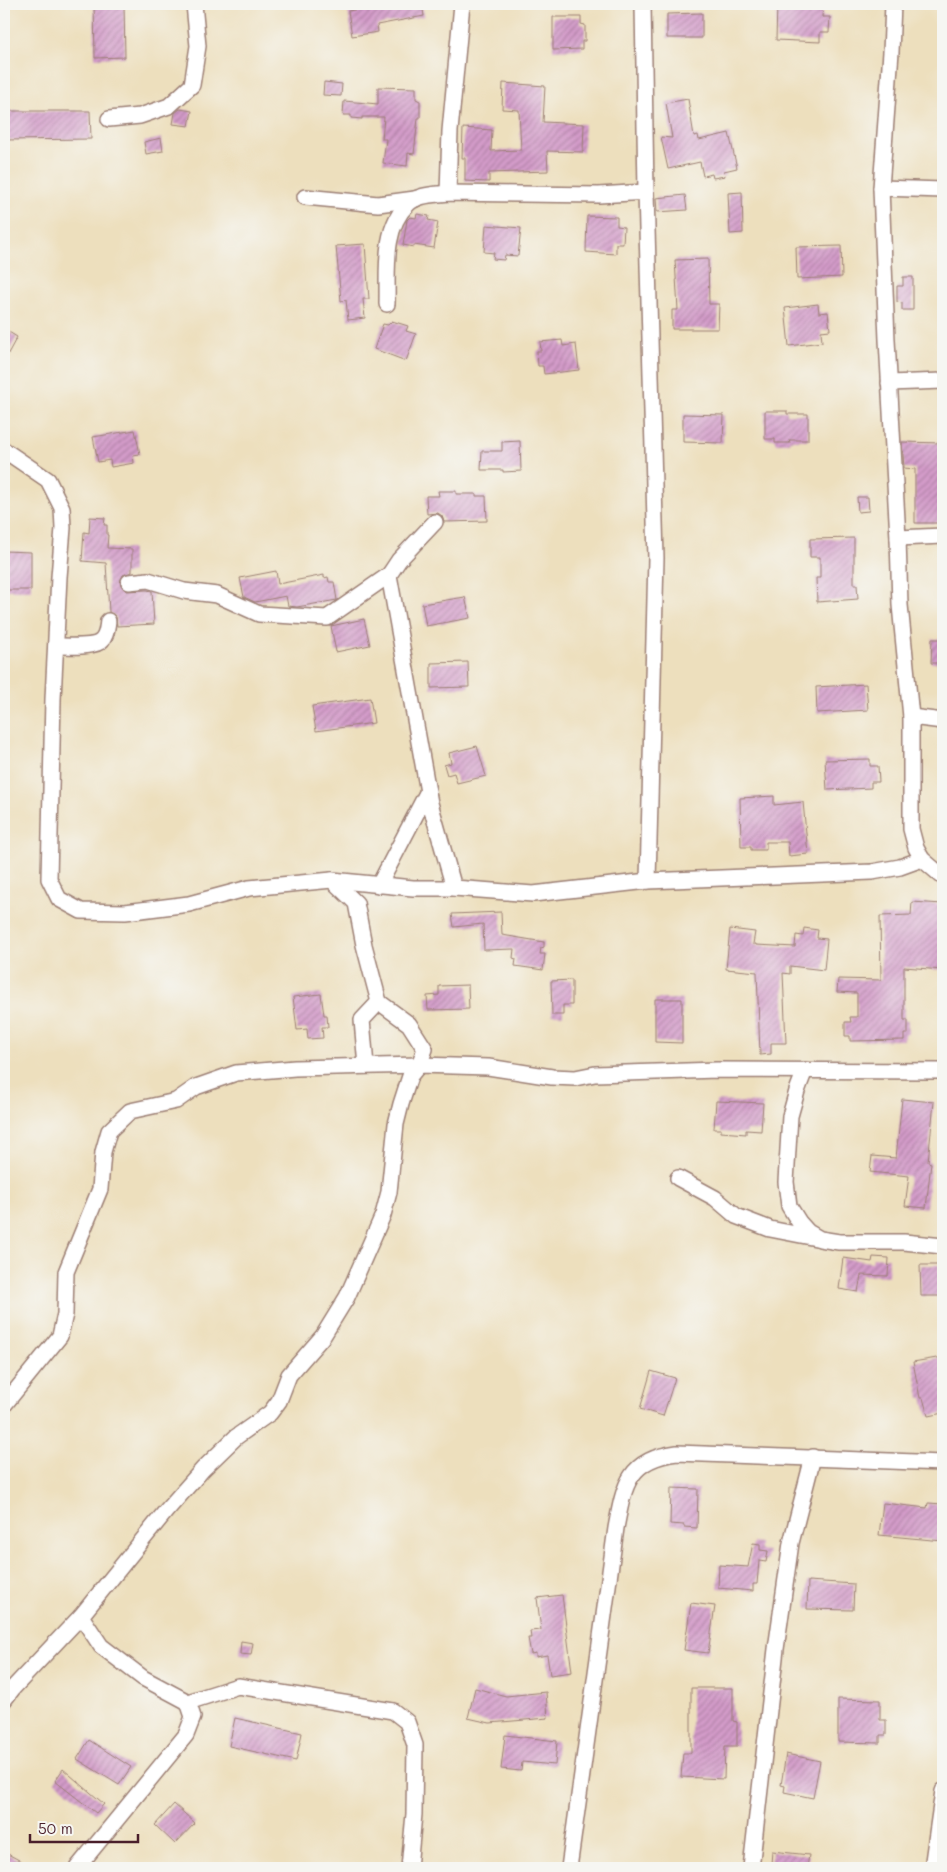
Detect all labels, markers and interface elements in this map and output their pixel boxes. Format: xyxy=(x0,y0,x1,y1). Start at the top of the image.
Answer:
scale bar xyxy=(30,1812,138,1844)
text: 50 m xyxy=(38,1818,73,1838)

